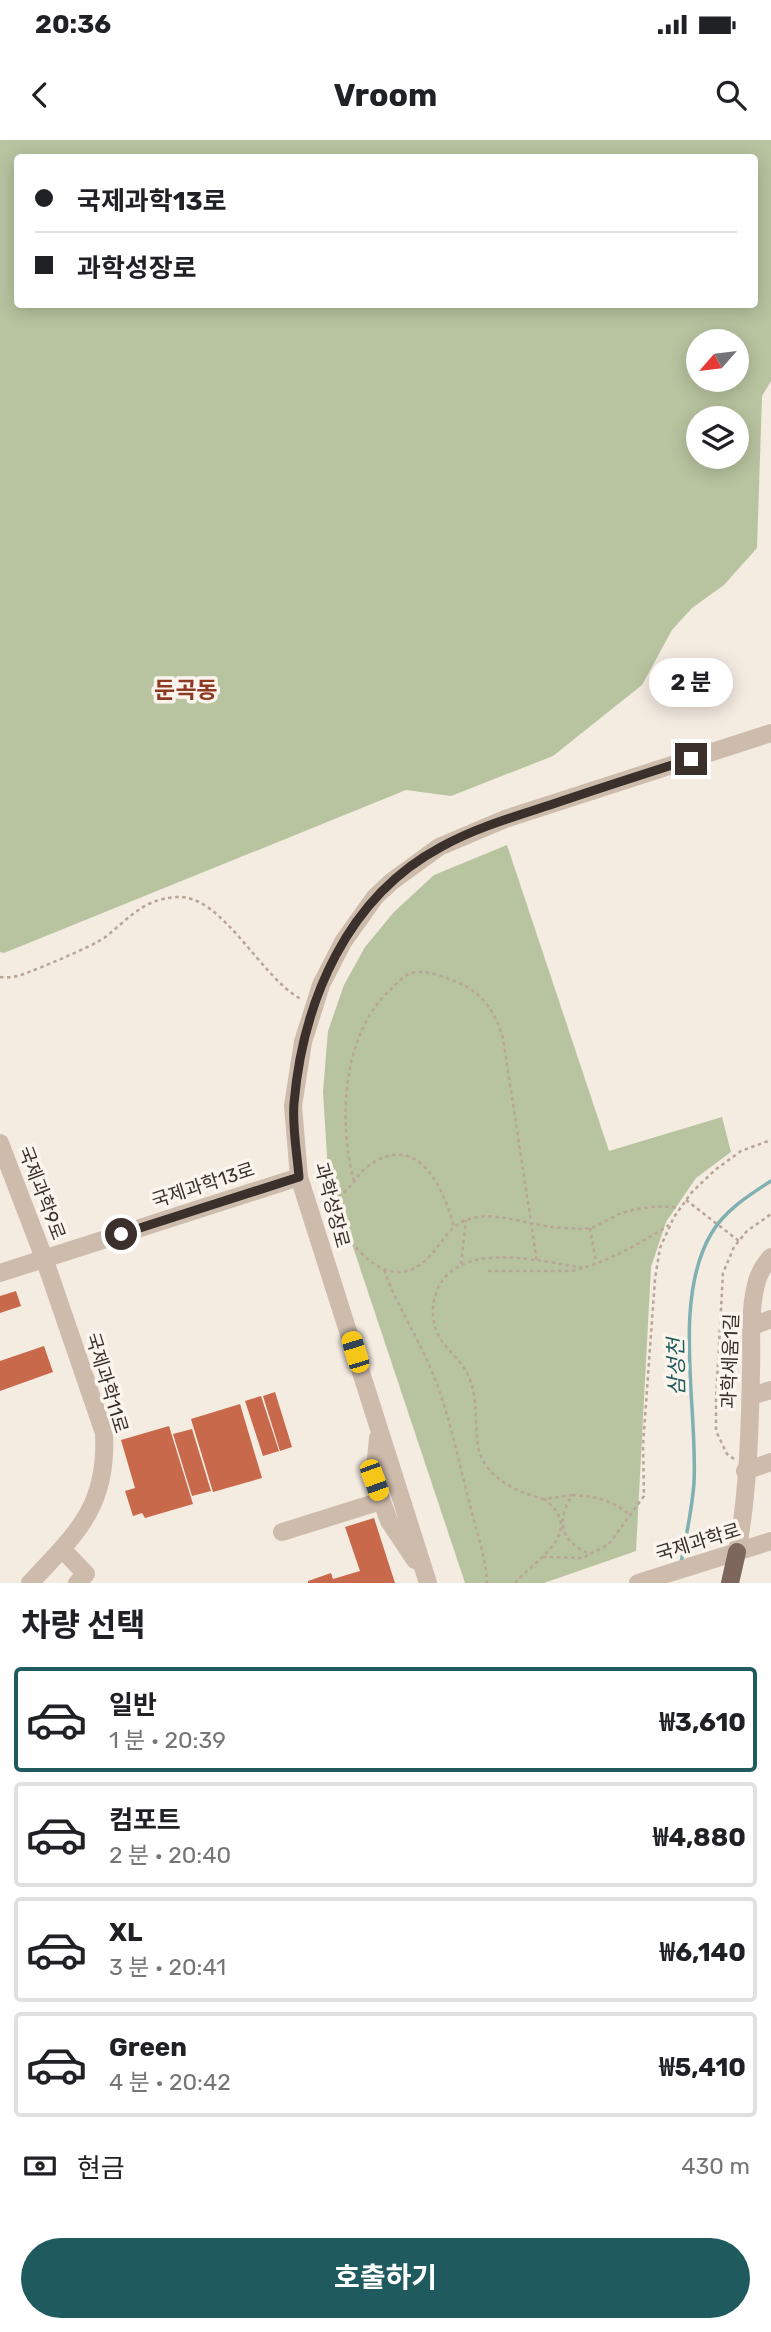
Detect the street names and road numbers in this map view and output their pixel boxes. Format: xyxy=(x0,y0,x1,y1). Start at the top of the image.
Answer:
street label: 국제과학9로 xyxy=(14,1143,70,1243)
street label: 국제과학13로 xyxy=(149,1158,257,1212)
street label: 과학성장로 xyxy=(310,1160,354,1250)
street label: 과학세움1길 xyxy=(717,1313,743,1409)
street label: 국제과학11로 xyxy=(81,1330,133,1436)
street label: 국제과학로 xyxy=(653,1518,743,1566)

